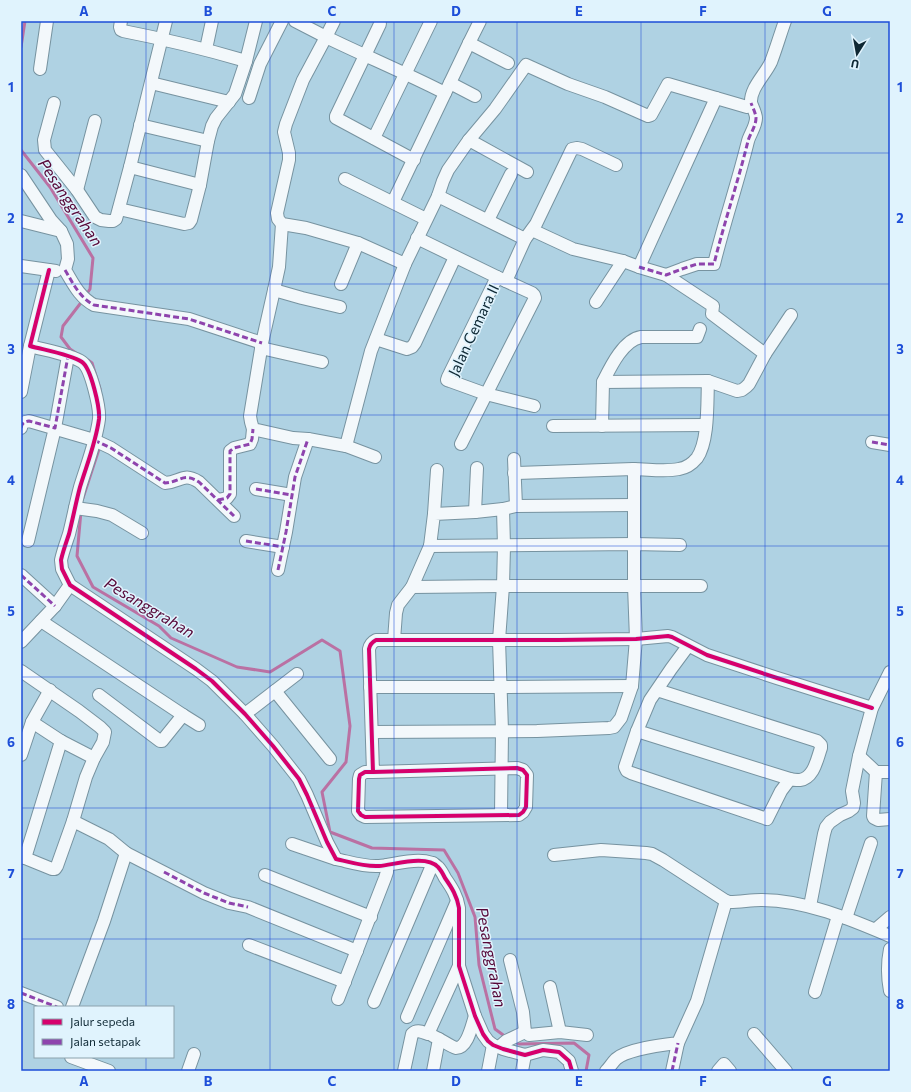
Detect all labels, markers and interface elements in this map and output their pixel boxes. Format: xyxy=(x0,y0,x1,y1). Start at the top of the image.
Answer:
text: A xyxy=(79,3,89,19)
text: B xyxy=(204,3,213,19)
text: C xyxy=(328,3,337,19)
text: D xyxy=(451,3,461,19)
text: E xyxy=(575,3,583,19)
text: F xyxy=(699,3,707,19)
text: G xyxy=(822,3,832,19)
north arrow xyxy=(837,34,877,74)
text: U xyxy=(850,57,860,71)
text: 1 xyxy=(8,79,14,95)
text: 1 xyxy=(897,79,903,95)
water label: Pesanggrahan xyxy=(35,155,107,249)
text: 2 xyxy=(7,210,15,226)
text: 2 xyxy=(896,210,904,226)
street label: Jalan Cemara II xyxy=(444,281,502,379)
text: 3 xyxy=(7,341,15,357)
text: 3 xyxy=(896,341,904,357)
text: 4 xyxy=(7,472,15,488)
text: 4 xyxy=(896,472,904,488)
water label: Pesanggrahan xyxy=(102,573,198,641)
text: 5 xyxy=(7,603,15,619)
text: 5 xyxy=(896,603,904,619)
text: 6 xyxy=(7,734,15,750)
text: 6 xyxy=(896,734,904,750)
text: 7 xyxy=(7,865,15,881)
text: 7 xyxy=(896,865,904,881)
water label: Pesanggrahan xyxy=(473,905,511,1009)
text: 8 xyxy=(7,996,15,1012)
text: 8 xyxy=(896,996,904,1012)
legend xyxy=(34,1006,174,1058)
text: Jalur sepeda xyxy=(70,1014,135,1029)
text: Jalan setapak xyxy=(70,1034,142,1049)
text: A xyxy=(79,1073,89,1089)
text: B xyxy=(204,1073,213,1089)
text: C xyxy=(328,1073,337,1089)
text: D xyxy=(451,1073,461,1089)
text: E xyxy=(575,1073,583,1089)
text: F xyxy=(699,1073,707,1089)
text: G xyxy=(822,1073,832,1089)

